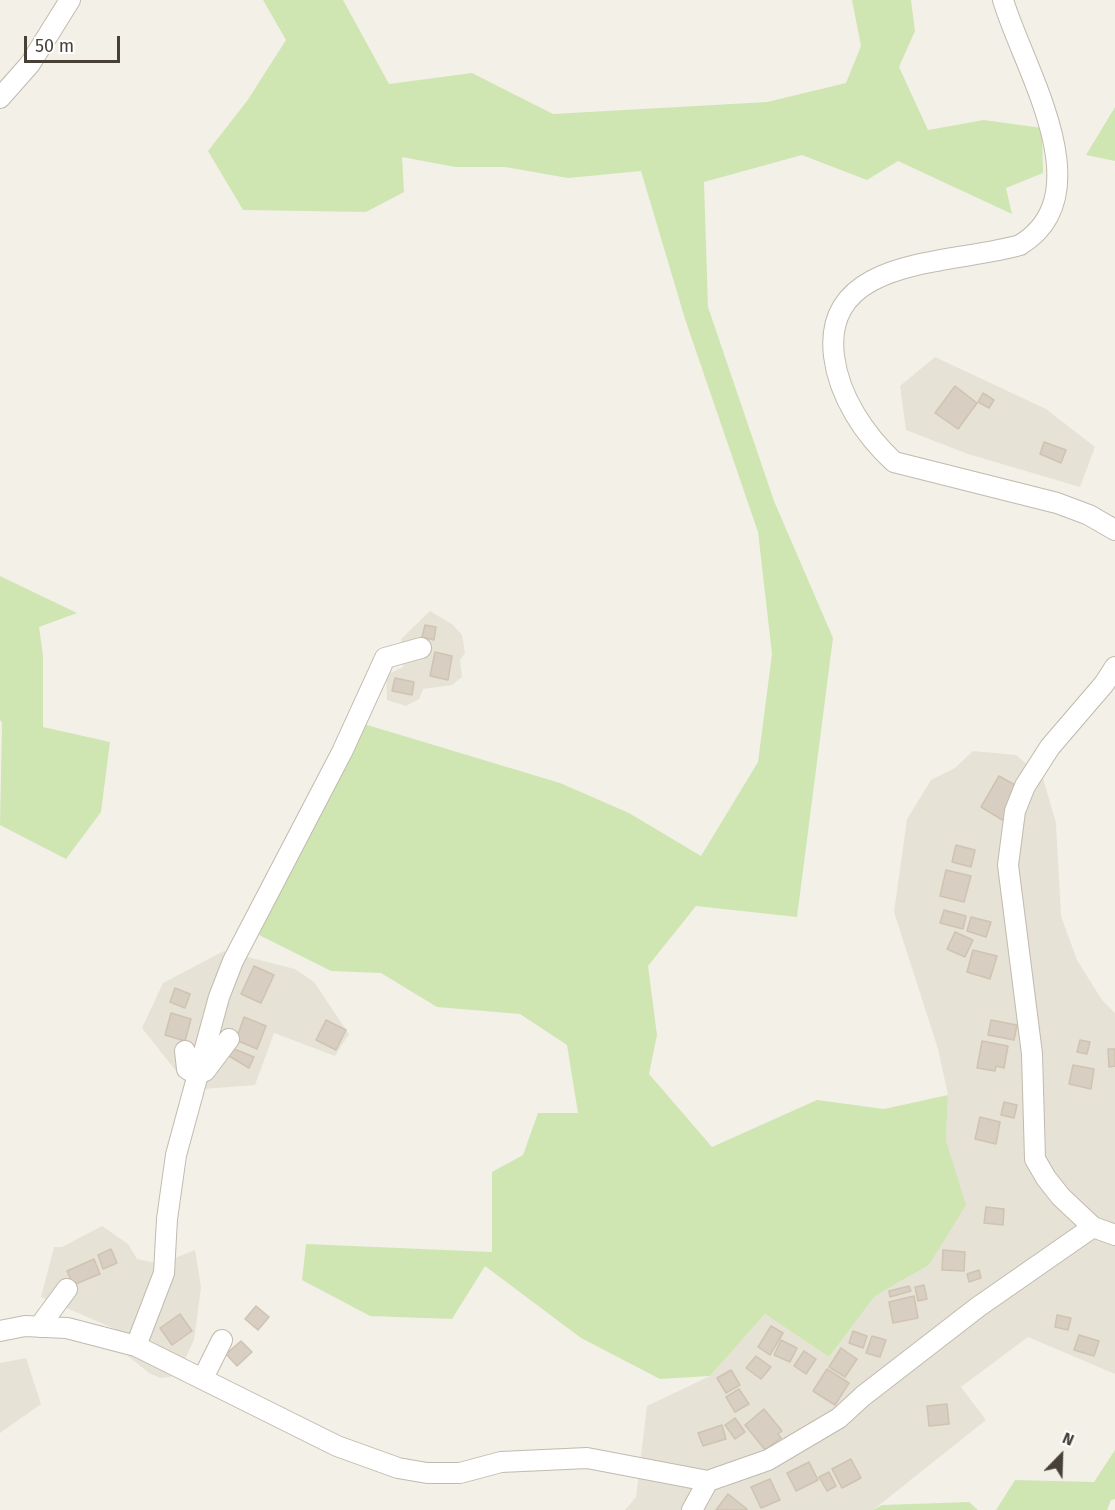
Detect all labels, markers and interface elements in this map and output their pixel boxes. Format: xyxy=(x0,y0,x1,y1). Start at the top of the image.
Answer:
scale bar xyxy=(27,24,123,62)
text: 50 m xyxy=(35,35,74,57)
north arrow xyxy=(1031,1426,1091,1486)
text: N xyxy=(1060,1428,1077,1450)

